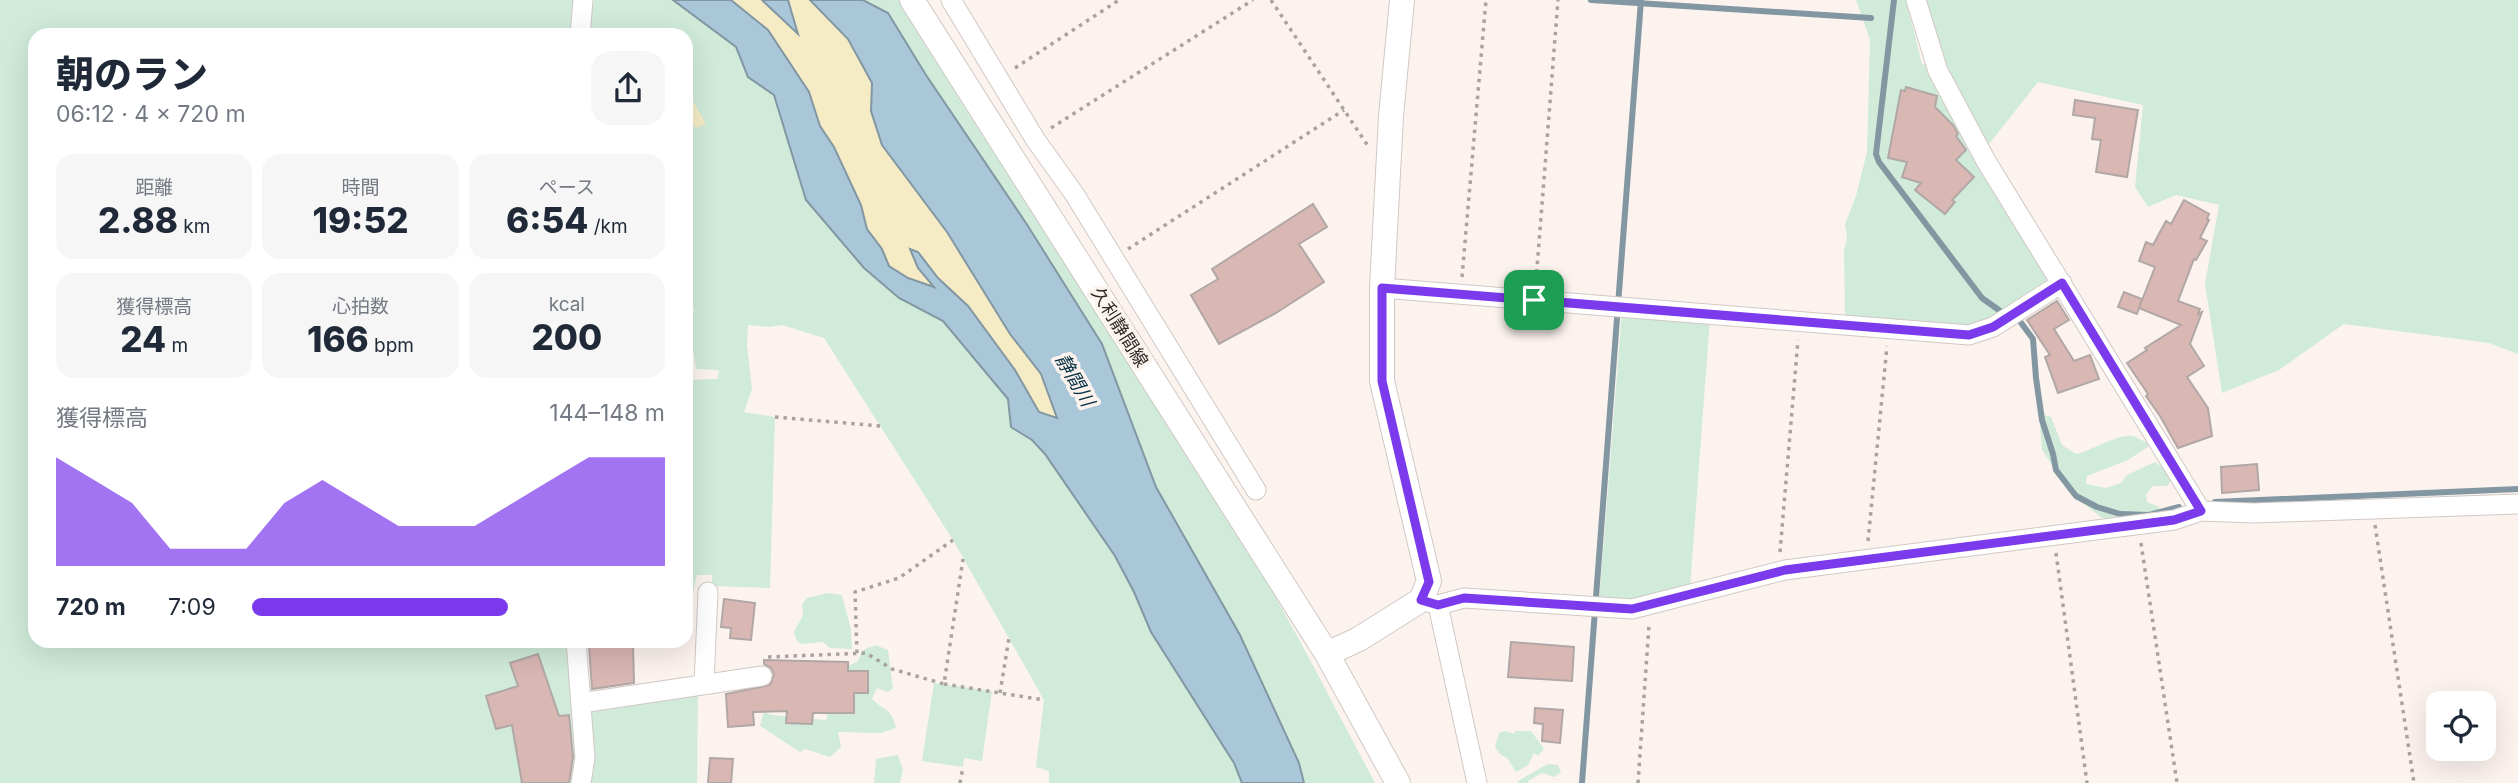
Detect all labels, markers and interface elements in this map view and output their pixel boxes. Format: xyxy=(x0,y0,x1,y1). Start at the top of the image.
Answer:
text: 朝のラン xyxy=(56,51,208,97)
button: share xyxy=(591,51,665,125)
text: 06:12 · 4 × 720 m xyxy=(56,100,246,128)
text: 距離 xyxy=(135,176,173,199)
text: 時間 xyxy=(341,176,380,199)
text: ペース xyxy=(539,176,595,199)
text: 2.88 xyxy=(98,199,178,241)
text: 19:52 xyxy=(312,199,409,241)
text: 6:54 xyxy=(506,199,588,241)
text: km xyxy=(178,215,210,238)
text: /km xyxy=(588,215,628,238)
pin xyxy=(1504,270,1564,330)
icon: arrive xyxy=(1515,281,1553,319)
street label: 久利静間線 xyxy=(1087,283,1153,371)
text: kcal xyxy=(549,293,585,316)
text: 獲得標高 xyxy=(116,295,192,318)
text: 心拍数 xyxy=(332,295,389,318)
text: 200 xyxy=(531,316,602,358)
text: 24 xyxy=(120,318,166,360)
text: 166 xyxy=(307,318,369,360)
text: m xyxy=(166,334,188,357)
text: bpm xyxy=(369,334,414,357)
water label: 静間川 xyxy=(1051,350,1100,412)
text: 144–148 m xyxy=(549,399,665,427)
text: 獲得標高 xyxy=(56,404,148,432)
text: 720 m xyxy=(56,593,126,621)
text: 7:09 xyxy=(168,593,216,621)
map controls xyxy=(2426,691,2496,761)
button: locate xyxy=(2426,691,2496,761)

